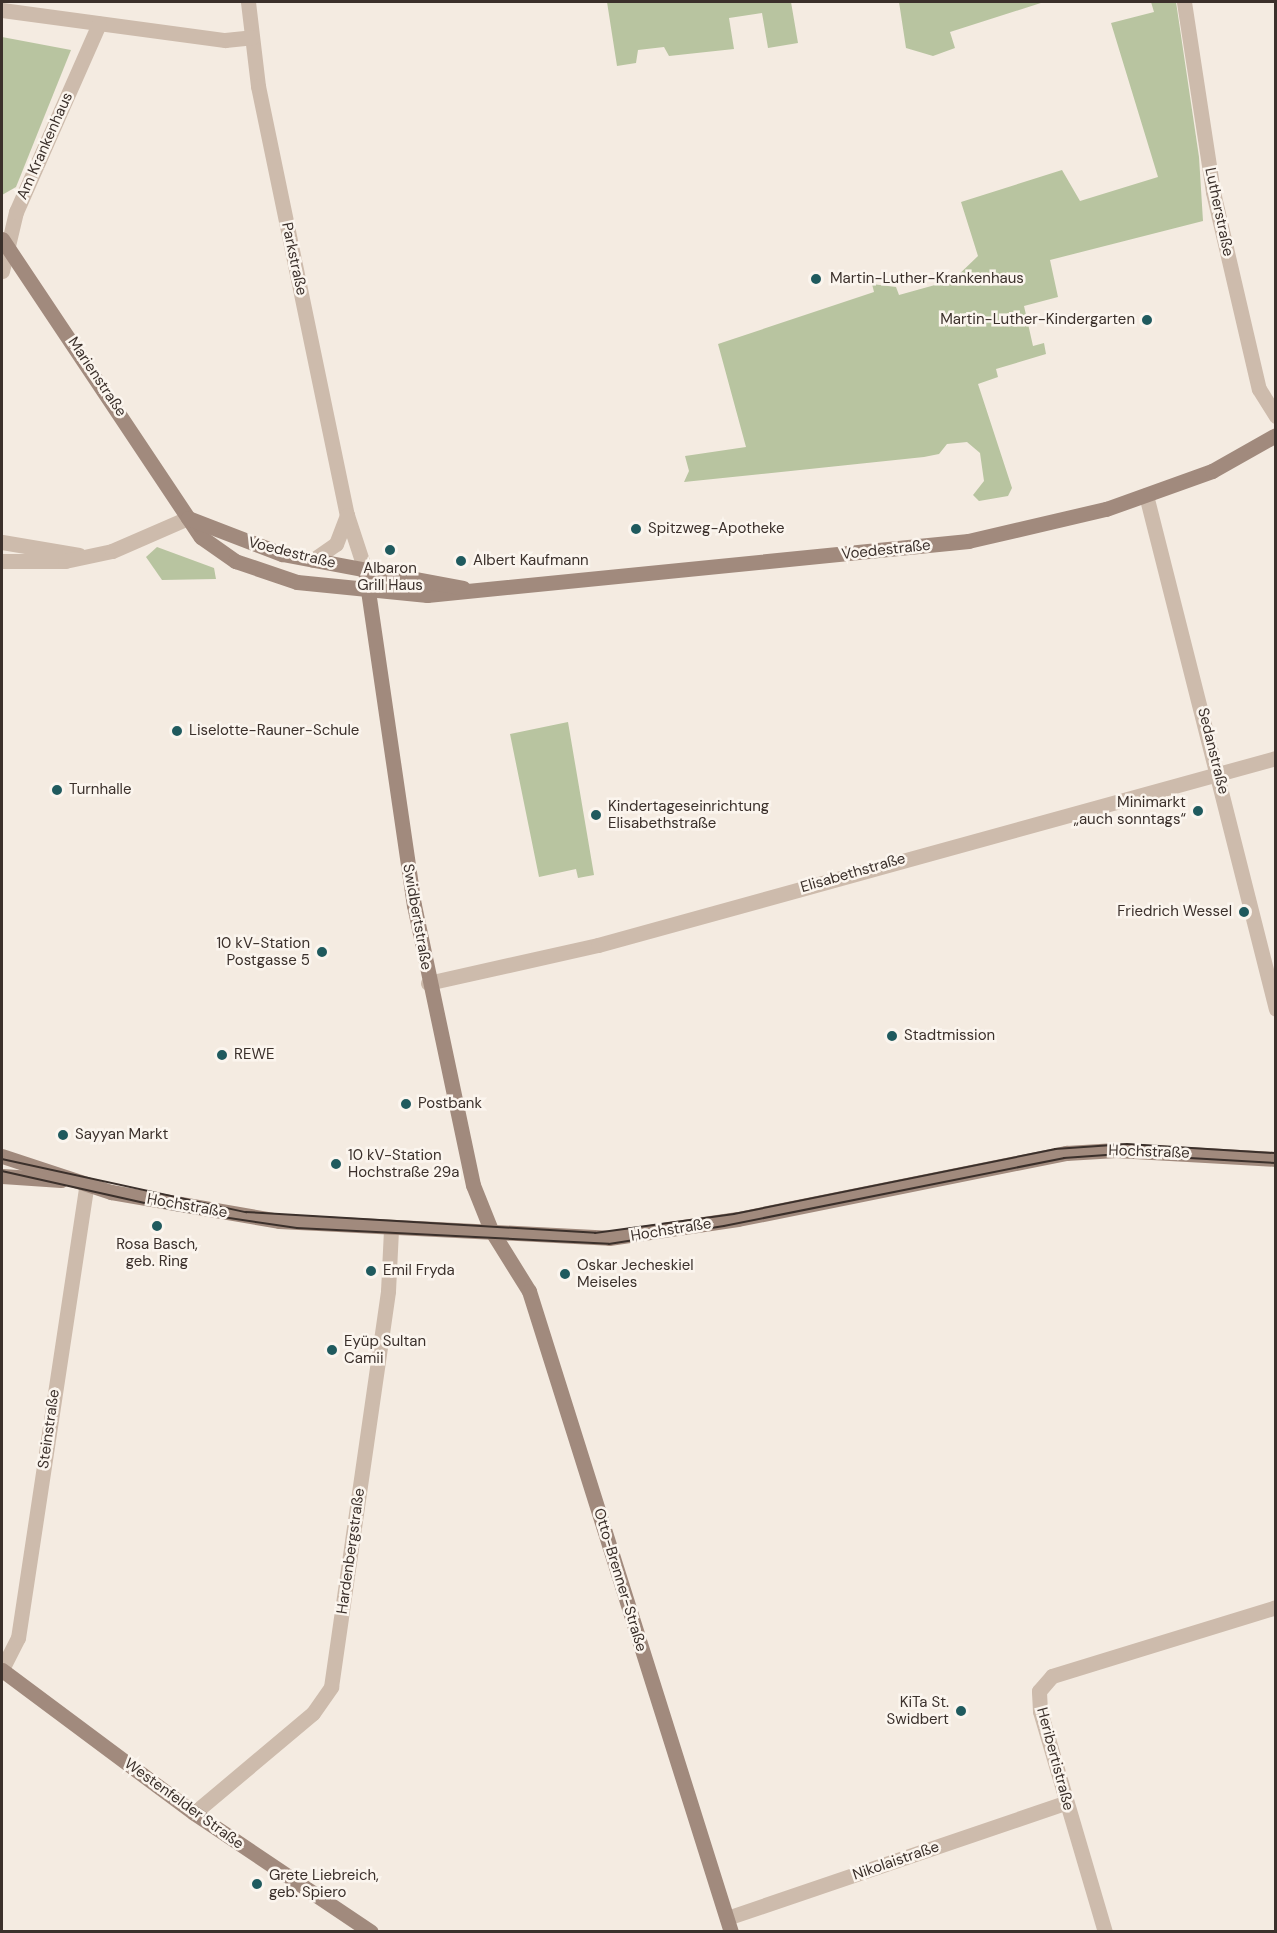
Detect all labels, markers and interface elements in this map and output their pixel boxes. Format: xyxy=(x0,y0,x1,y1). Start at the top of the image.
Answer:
street label: Am Krankenhaus xyxy=(13,90,77,202)
street label: Lutherstraße xyxy=(1201,166,1237,258)
street label: Parkstraße xyxy=(277,221,311,297)
marker: Martin-Luther-Krankenhaus xyxy=(807,270,825,288)
place label: Martin-Luther-Krankenhaus xyxy=(830,270,1024,288)
place label: Martin-Luther-Kindergarten xyxy=(940,311,1135,329)
marker: Martin-Luther-Kindergarten xyxy=(1140,313,1154,327)
street label: Marienstraße xyxy=(64,334,130,420)
place label: Spitzweg-Apotheke xyxy=(648,520,785,538)
marker: Spitzweg-Apotheke xyxy=(629,522,643,536)
street label: Voedestraße xyxy=(246,533,338,573)
street label: Voedestraße xyxy=(841,536,931,564)
marker: Albaron Grill Haus xyxy=(383,543,397,557)
place label: Albert Kaufmann xyxy=(473,552,589,570)
marker: Albert Kaufmann xyxy=(454,554,468,568)
place label: Albaron Grill Haus xyxy=(357,559,423,594)
street label: Sedanstraße xyxy=(1194,706,1232,796)
place label: Liselotte-Rauner-Schule xyxy=(189,722,359,740)
marker: Liselotte-Rauner-Schule xyxy=(170,724,184,738)
place label: Turnhalle xyxy=(69,781,131,799)
marker: Turnhalle xyxy=(50,783,64,797)
place label: Minimarkt „auch sonntags“ xyxy=(1074,793,1186,828)
place label: Kindertageseinrichtung Elisabethstraße xyxy=(608,797,769,832)
marker: Minimarkt „auch sonntags“ xyxy=(1191,804,1205,818)
marker: Kindertageseinrichtung Elisabethstraße xyxy=(589,808,603,822)
street label: Elisabethstraße xyxy=(798,849,908,897)
street label: Swidbertstraße xyxy=(399,863,435,971)
place label: Friedrich Wessel xyxy=(1117,903,1232,921)
marker: Friedrich Wessel xyxy=(1237,905,1251,919)
place label: 10 kV-Station Postgasse 5 xyxy=(216,934,310,969)
marker: 10 kV-Station Postgasse 5 xyxy=(315,945,329,959)
place label: Stadtmission xyxy=(904,1027,995,1045)
marker: Stadtmission xyxy=(885,1029,899,1043)
place label: REWE xyxy=(234,1046,274,1064)
marker: REWE xyxy=(215,1048,229,1062)
place label: Postbank xyxy=(418,1095,482,1113)
marker: Postbank xyxy=(399,1097,413,1111)
place label: Sayyan Markt xyxy=(75,1126,168,1144)
marker: Sayyan Markt xyxy=(56,1128,70,1142)
street label: Hochstraße xyxy=(1108,1142,1190,1162)
place label: 10 kV-Station Hochstraße 29a xyxy=(348,1146,459,1181)
marker: 10 kV-Station Hochstraße 29a xyxy=(329,1157,343,1171)
street label: Hochstraße xyxy=(145,1190,229,1222)
street label: Hochstraße xyxy=(629,1215,713,1245)
marker: Rosa Basch, geb. Ring xyxy=(150,1219,164,1233)
place label: Rosa Basch, geb. Ring xyxy=(116,1235,198,1270)
place label: Oskar Jecheskiel Meiseles xyxy=(577,1256,694,1291)
place label: Emil Fryda xyxy=(383,1262,455,1280)
marker: Emil Fryda xyxy=(364,1264,378,1278)
marker: Oskar Jecheskiel Meiseles xyxy=(558,1267,572,1281)
place label: Eyüp Sultan Camii xyxy=(344,1332,426,1367)
marker: Eyüp Sultan Camii xyxy=(325,1343,339,1357)
street label: Steinstraße xyxy=(35,1388,63,1470)
street label: Hardenbergstraße xyxy=(333,1487,369,1615)
street label: Otto-Brenner-Straße xyxy=(590,1506,650,1654)
place label: KiTa St. Swidbert xyxy=(887,1693,949,1728)
marker: KiTa St. Swidbert xyxy=(954,1704,968,1718)
street label: Heribertistraße xyxy=(1033,1706,1077,1812)
street label: Westenfelder Straße xyxy=(121,1755,247,1853)
street label: Nikolaistraße xyxy=(851,1838,941,1884)
place label: Grete Liebreich, geb. Spiero xyxy=(269,1866,379,1901)
marker: Grete Liebreich, geb. Spiero xyxy=(250,1877,264,1891)

